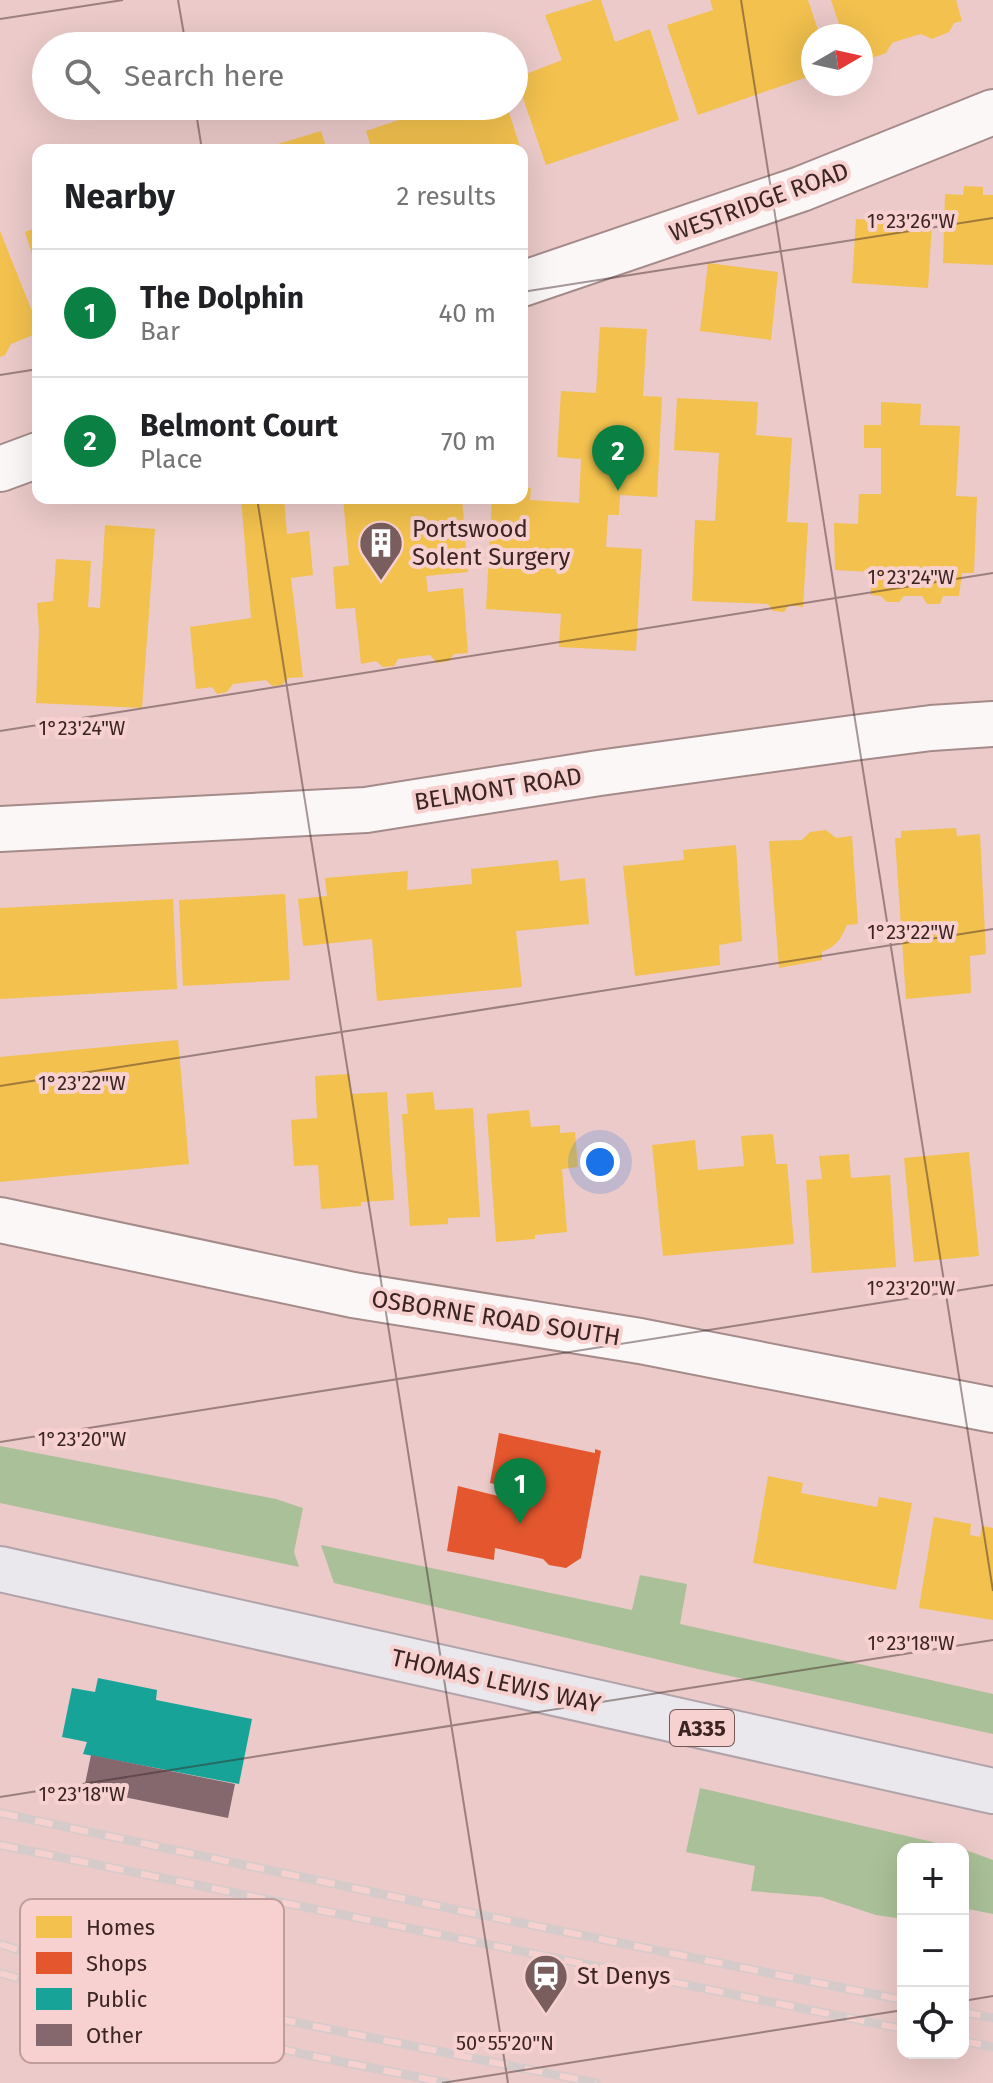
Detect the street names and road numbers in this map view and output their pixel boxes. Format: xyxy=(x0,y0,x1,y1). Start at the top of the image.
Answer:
street label: WESTRIDGE ROAD xyxy=(666,157,852,247)
street label: BELMONT ROAD xyxy=(412,762,584,816)
street label: OSBORNE ROAD SOUTH xyxy=(370,1284,622,1352)
street label: THOMAS LEWIS WAY xyxy=(389,1643,604,1719)
road number: A335 xyxy=(670,1710,734,1746)

